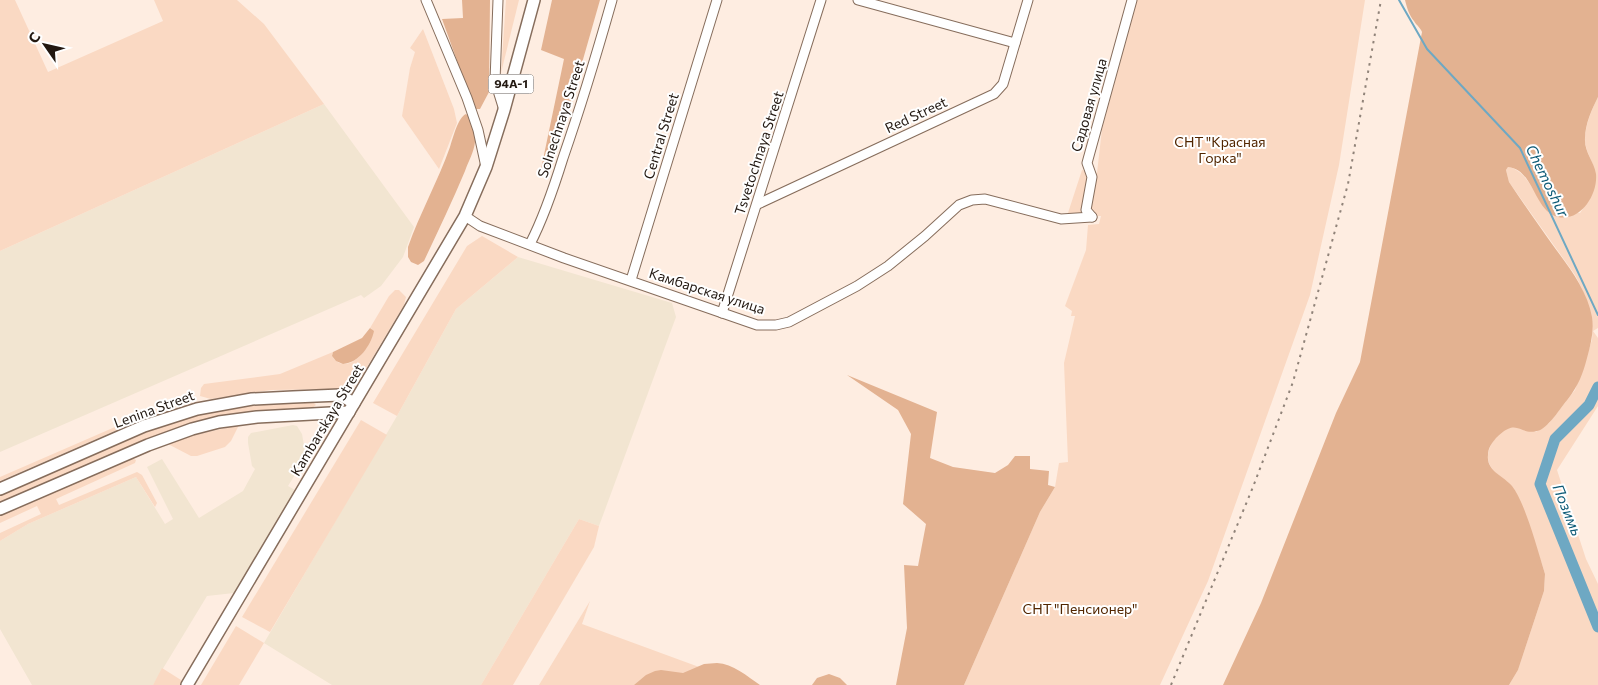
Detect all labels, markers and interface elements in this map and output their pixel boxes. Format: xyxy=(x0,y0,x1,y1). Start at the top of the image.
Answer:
north arrow xyxy=(20,20,70,70)
text: С xyxy=(24,29,44,46)
street label: Садовая улица xyxy=(1067,56,1110,154)
street label: Solnechnaya Street xyxy=(534,58,588,180)
road number: 94А-1 xyxy=(488,74,534,94)
street label: Tsvetochnaya Street xyxy=(730,89,787,217)
street label: Central Street xyxy=(639,90,682,181)
street label: Red Street xyxy=(882,93,950,136)
park label: СНТ "Красная Горка" xyxy=(1174,133,1266,166)
water label: Chemoshur xyxy=(1523,141,1574,221)
street label: Камбарская улица xyxy=(647,264,767,317)
street label: Kambarskaya Street xyxy=(286,360,367,479)
street label: Lenina Street xyxy=(111,386,197,431)
water label: Позимь xyxy=(1549,481,1587,538)
park label: СНТ "Пенсионер" xyxy=(1023,600,1137,617)

